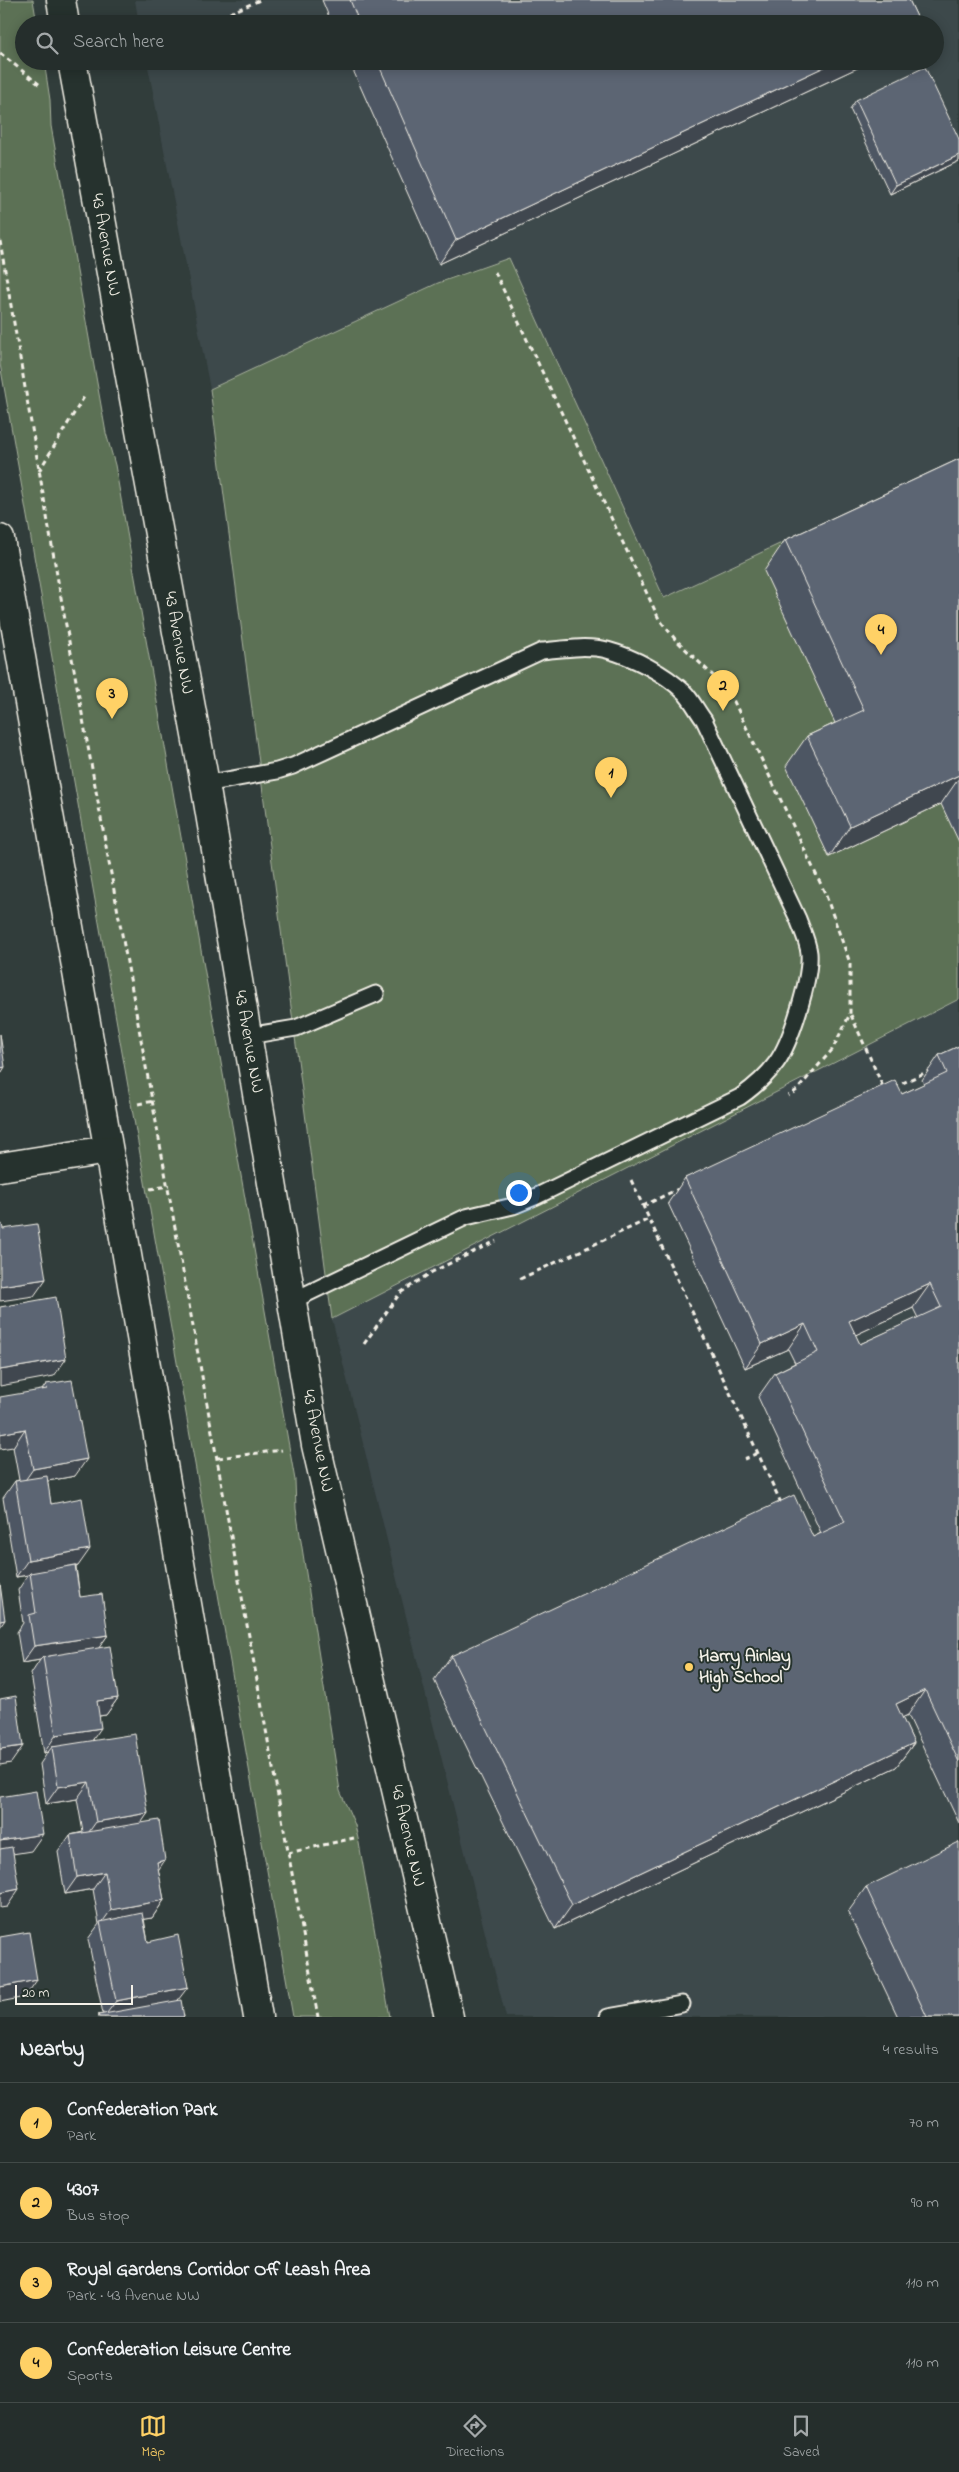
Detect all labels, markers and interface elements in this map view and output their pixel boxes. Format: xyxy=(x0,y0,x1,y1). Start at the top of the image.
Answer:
search box xyxy=(15,15,944,70)
icon: search xyxy=(33,29,61,57)
text: Search here xyxy=(73,29,164,56)
street label: 43 Avenue NW xyxy=(83,192,127,298)
street label: 43 Avenue NW xyxy=(156,590,200,696)
pin: 4 xyxy=(865,614,897,655)
pin: 2 xyxy=(707,670,739,711)
pin: 3 xyxy=(96,678,128,719)
pin: 1 xyxy=(595,757,627,798)
street label: 43 Avenue NW xyxy=(226,989,270,1095)
your location xyxy=(506,1180,532,1206)
street label: 43 Avenue NW xyxy=(294,1388,340,1494)
place label: Harry Ainlay High School xyxy=(699,1644,791,1692)
marker: Harry Ainlay High School xyxy=(683,1661,695,1673)
street label: 43 Avenue NW xyxy=(383,1783,431,1890)
scale bar xyxy=(15,1982,132,2005)
text: 20 m xyxy=(22,1983,49,2004)
text: Nearby xyxy=(20,2035,84,2065)
text: 4 results xyxy=(883,2038,939,2062)
text: Confederation Park xyxy=(67,2097,217,2124)
text: 1 xyxy=(33,2111,39,2135)
text: 70 m xyxy=(909,2111,939,2135)
text: Park xyxy=(67,2124,96,2148)
text: 4307 xyxy=(67,2177,99,2204)
text: 2 xyxy=(32,2191,40,2215)
text: 90 m xyxy=(911,2191,939,2215)
text: Bus stop xyxy=(67,2204,130,2228)
text: Royal Gardens Corridor Off Leash Area xyxy=(67,2257,370,2284)
text: 3 xyxy=(33,2271,39,2295)
text: 110 m xyxy=(905,2271,939,2295)
text: Park · 43 Avenue NW xyxy=(67,2284,200,2308)
text: Confederation Leisure Centre xyxy=(67,2337,291,2364)
text: 4 xyxy=(33,2351,39,2375)
text: 110 m xyxy=(905,2351,939,2375)
text: Sports xyxy=(67,2364,113,2388)
tab: Map xyxy=(139,2412,167,2463)
tab: Directions xyxy=(446,2412,504,2463)
tab: Saved xyxy=(783,2412,820,2463)

